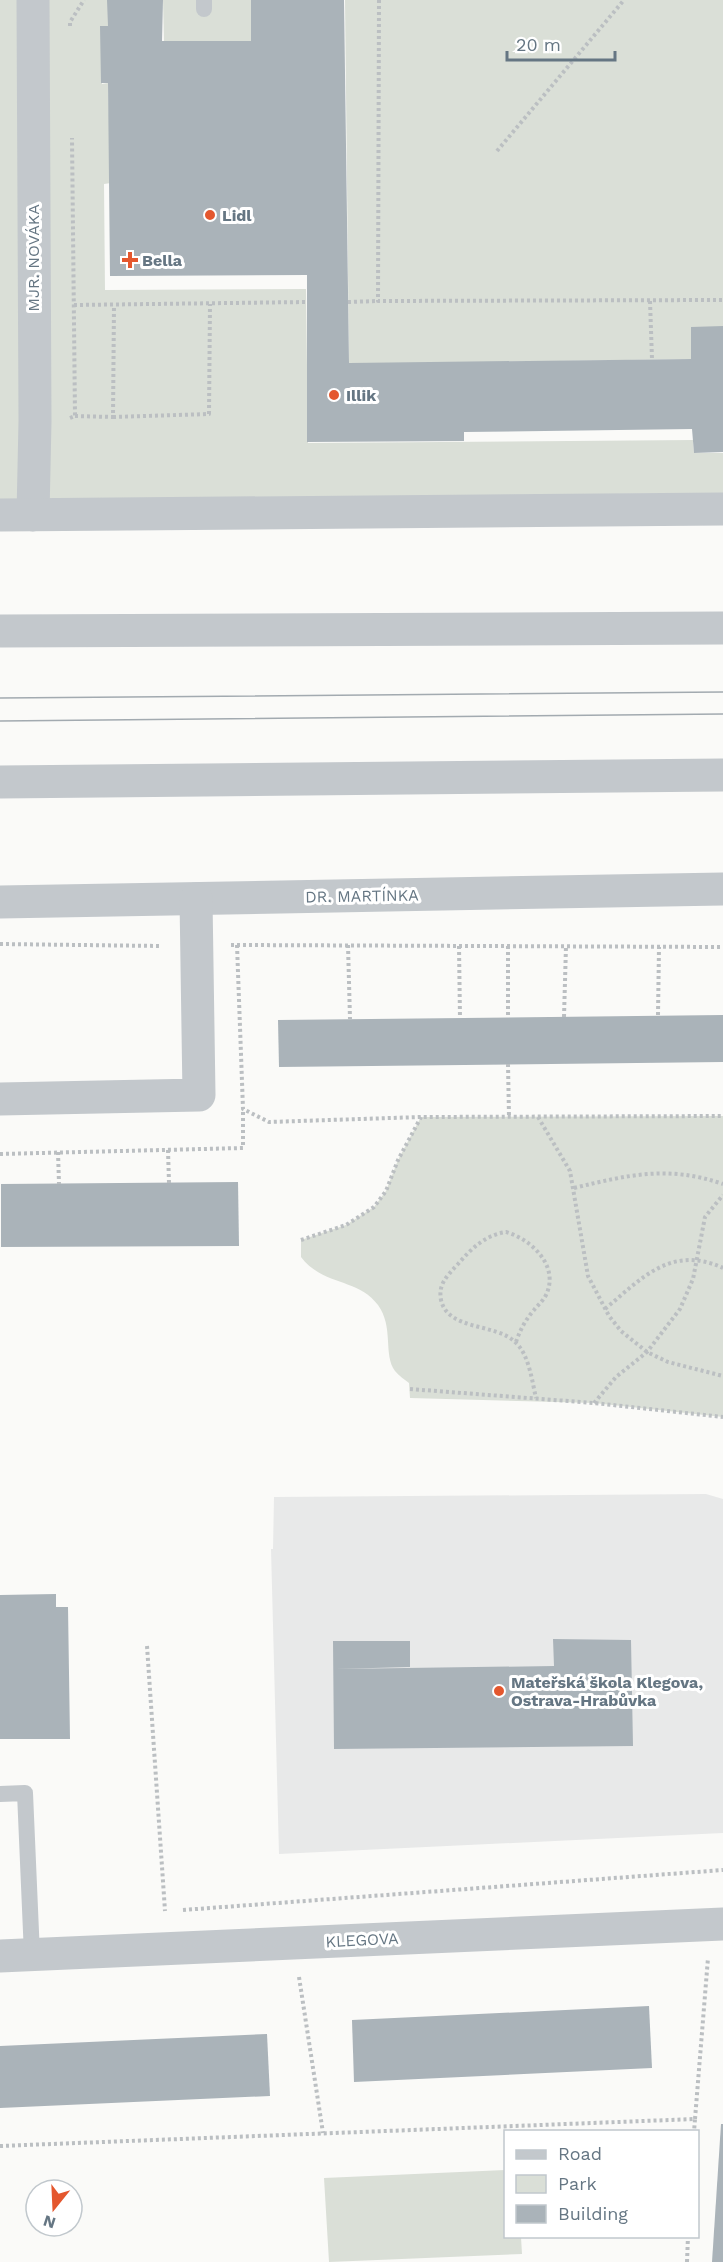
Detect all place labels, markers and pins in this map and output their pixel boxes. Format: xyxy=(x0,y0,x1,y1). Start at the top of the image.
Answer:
place label: Lidl xyxy=(222,206,252,225)
marker: Lidl xyxy=(203,208,217,222)
place label: Bella xyxy=(142,251,183,270)
marker: Bella xyxy=(123,253,137,267)
place label: Illik xyxy=(346,386,376,405)
marker: Illik xyxy=(327,388,341,402)
place label: Mateřská škola Klegova, Ostrava-Hrabůvka xyxy=(511,1673,703,1710)
marker: Mateřská škola Klegova, Ostrava-Hrabůvka xyxy=(492,1684,506,1698)

